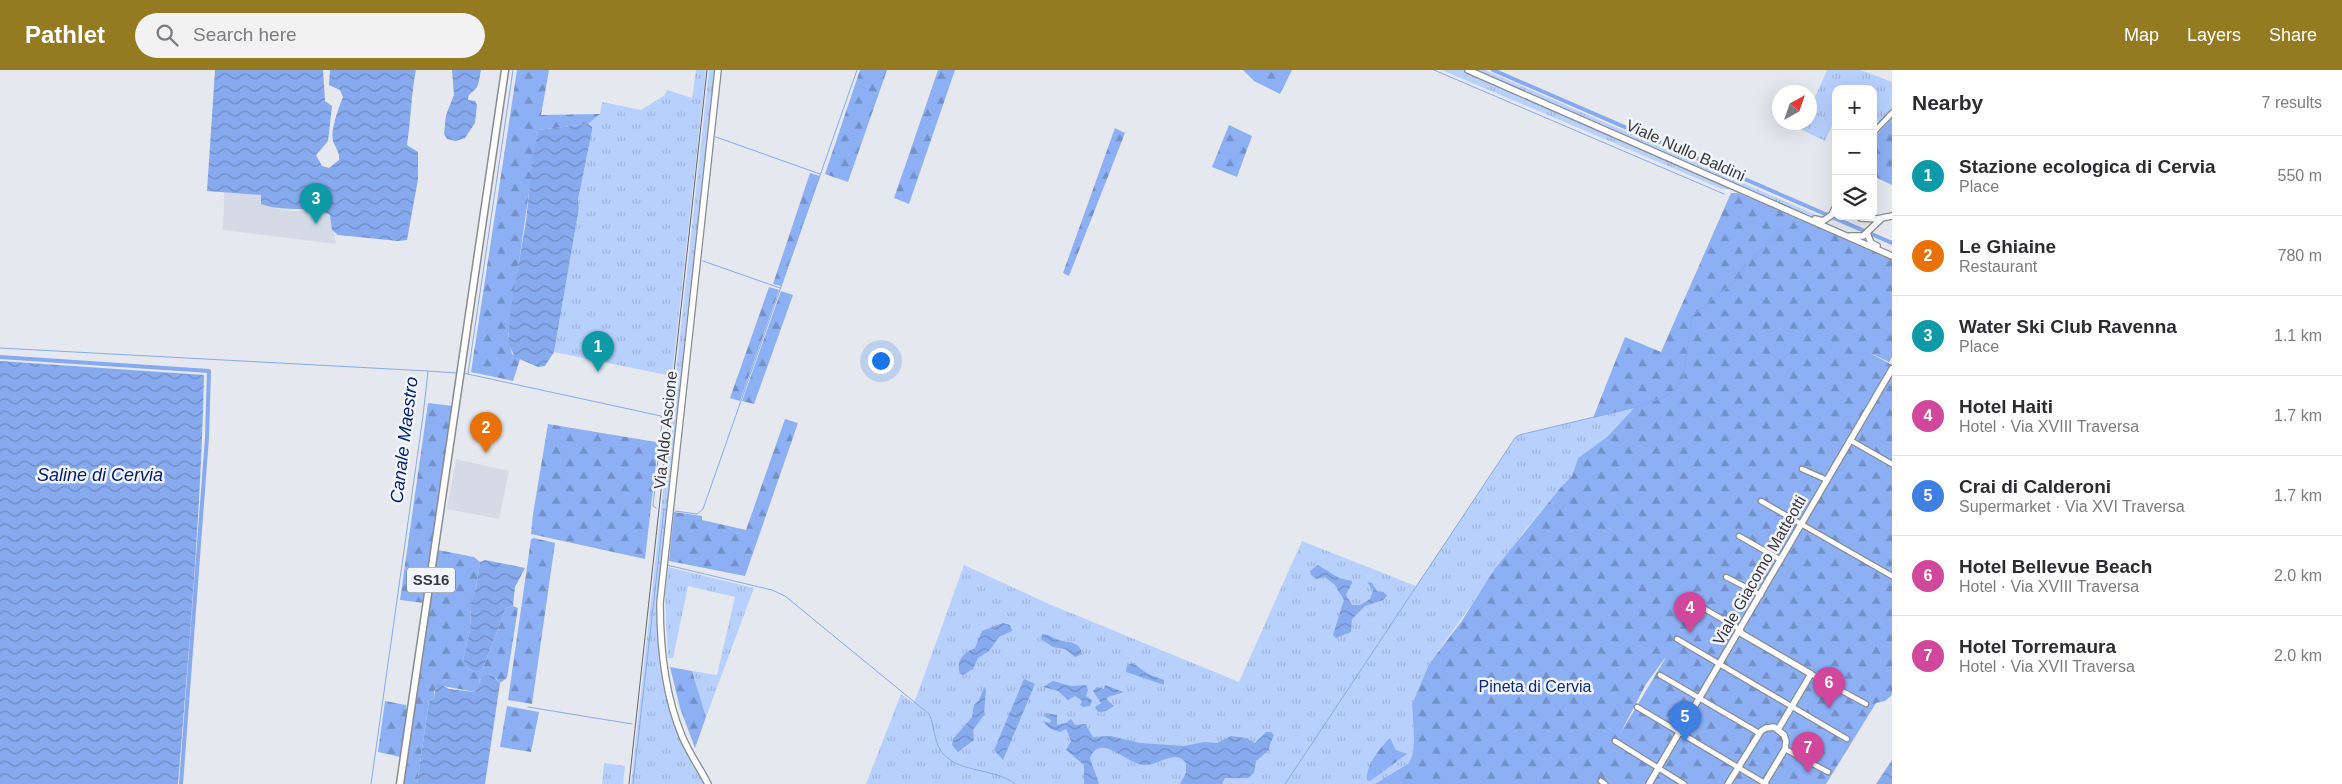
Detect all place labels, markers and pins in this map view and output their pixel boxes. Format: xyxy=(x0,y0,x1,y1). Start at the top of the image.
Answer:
pin: 3 xyxy=(300,183,332,224)
pin: 1 xyxy=(582,331,614,372)
pin: 2 xyxy=(470,412,502,453)
pin: 4 xyxy=(1674,592,1706,633)
pin: 6 xyxy=(1813,667,1845,708)
pin: 5 xyxy=(1669,701,1701,742)
pin: 7 xyxy=(1792,732,1824,773)

